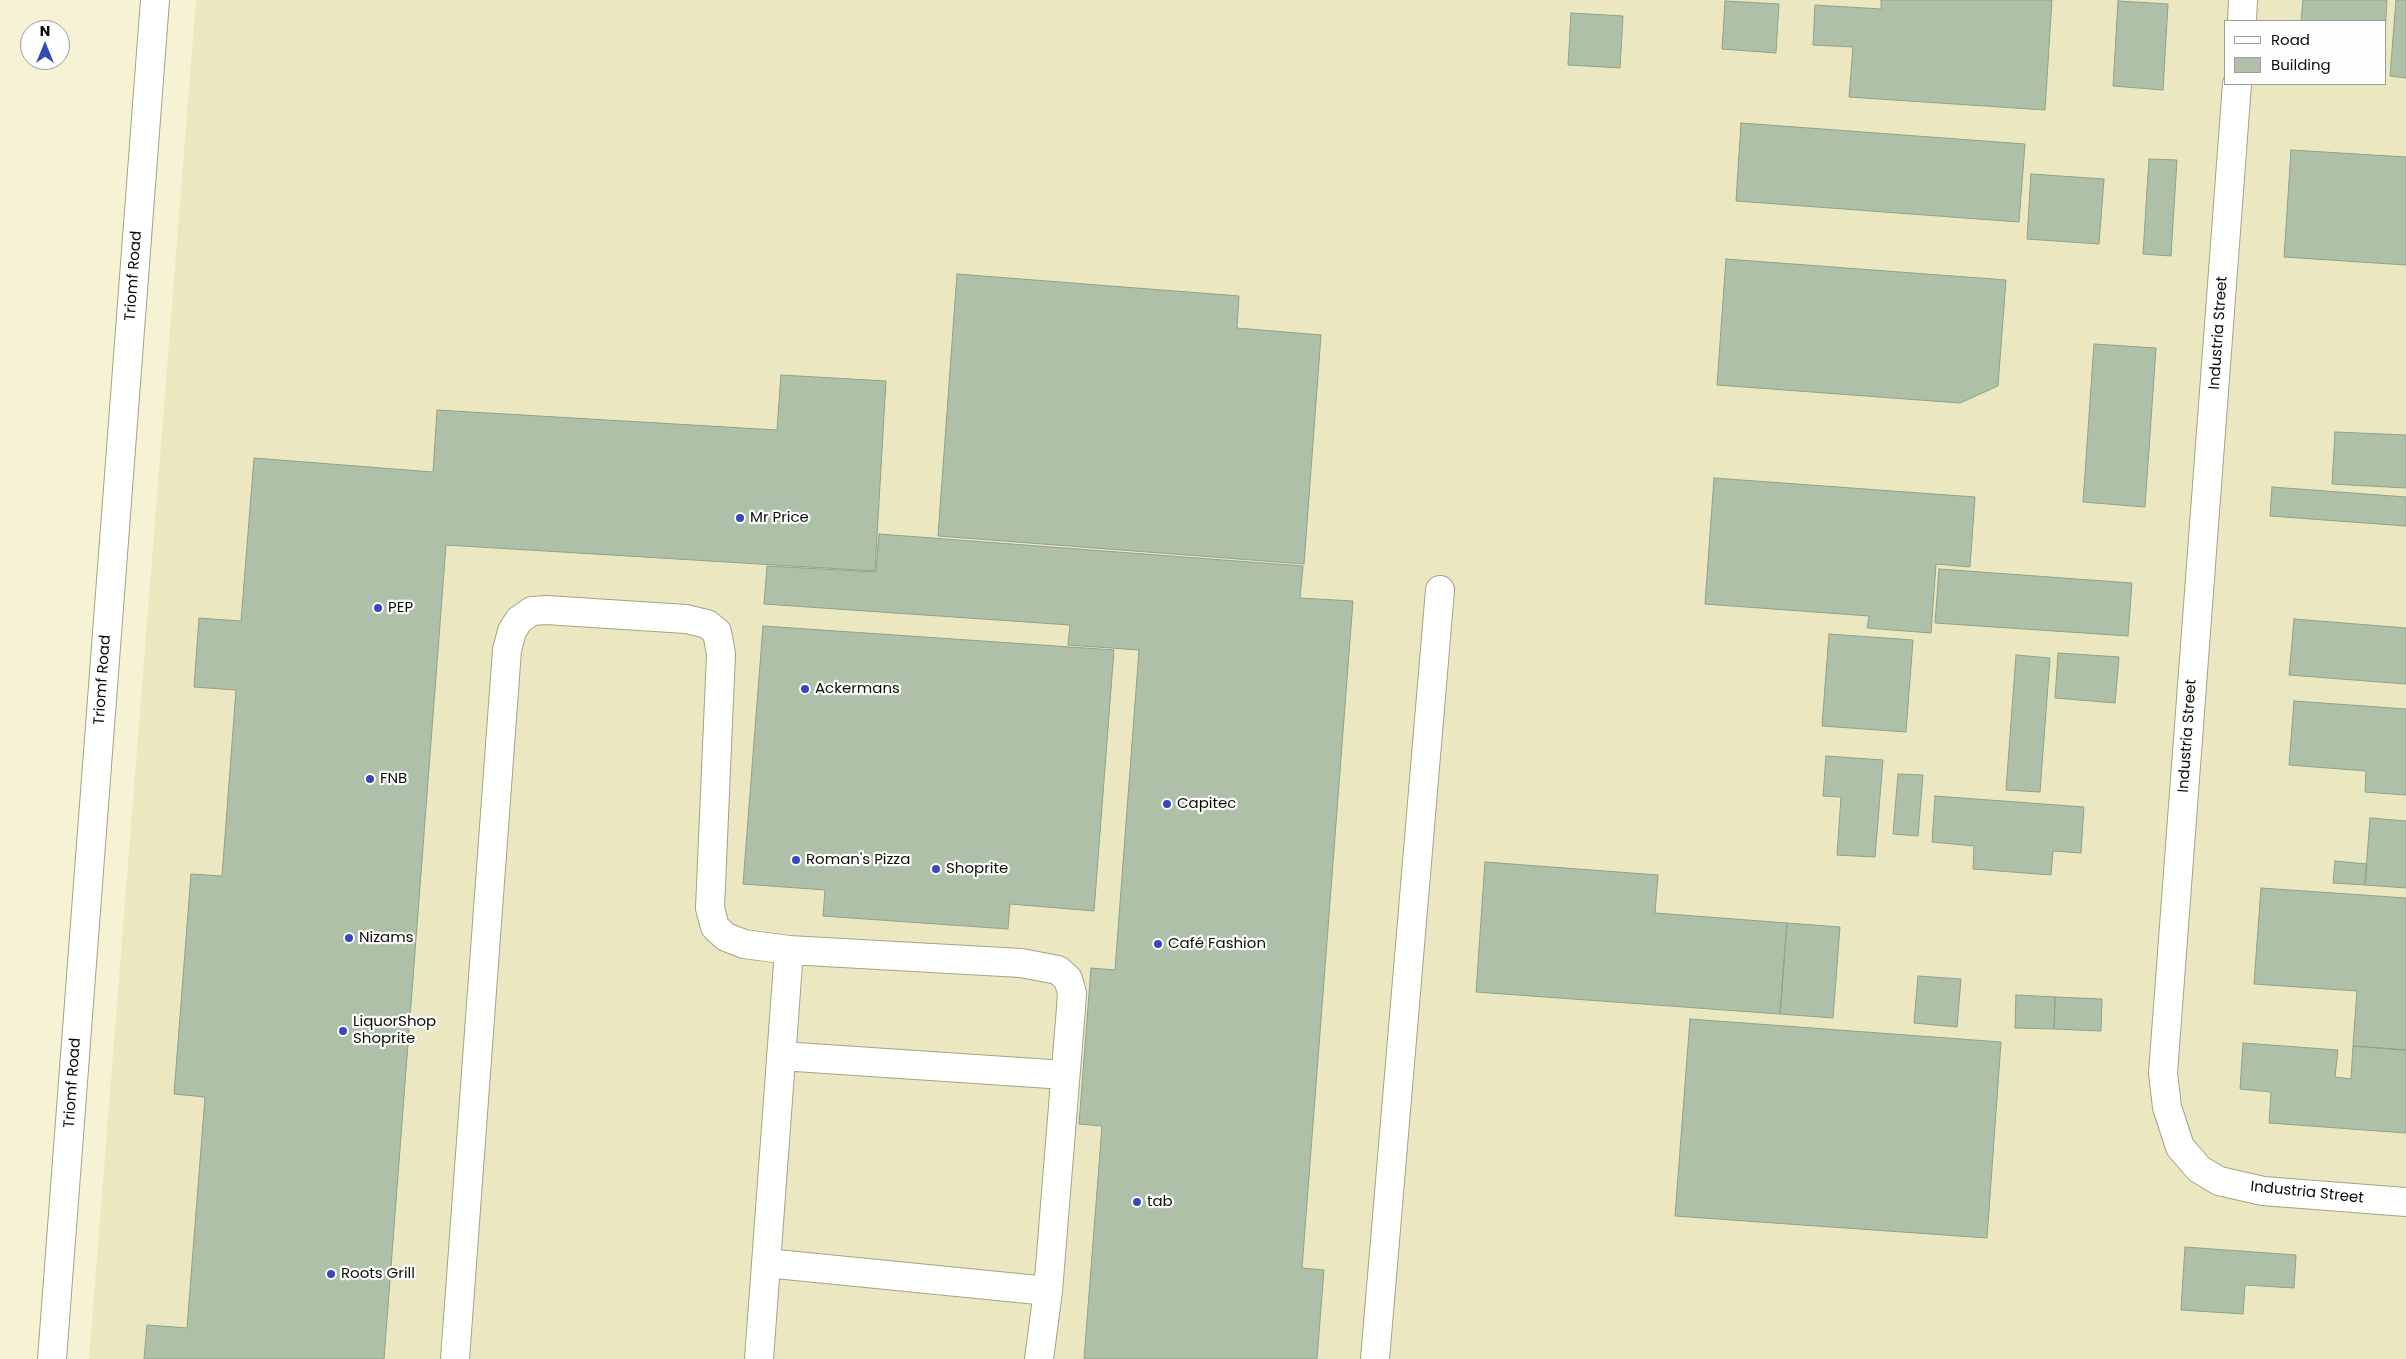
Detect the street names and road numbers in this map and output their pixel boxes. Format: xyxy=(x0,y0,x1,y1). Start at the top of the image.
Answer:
street label: Triomf Road xyxy=(122,230,146,322)
street label: Industria Street xyxy=(2206,276,2232,390)
street label: Triomf Road xyxy=(91,634,115,726)
street label: Industria Street xyxy=(2175,679,2201,793)
street label: Triomf Road xyxy=(61,1037,85,1129)
street label: Industria Street xyxy=(2250,1178,2364,1208)

